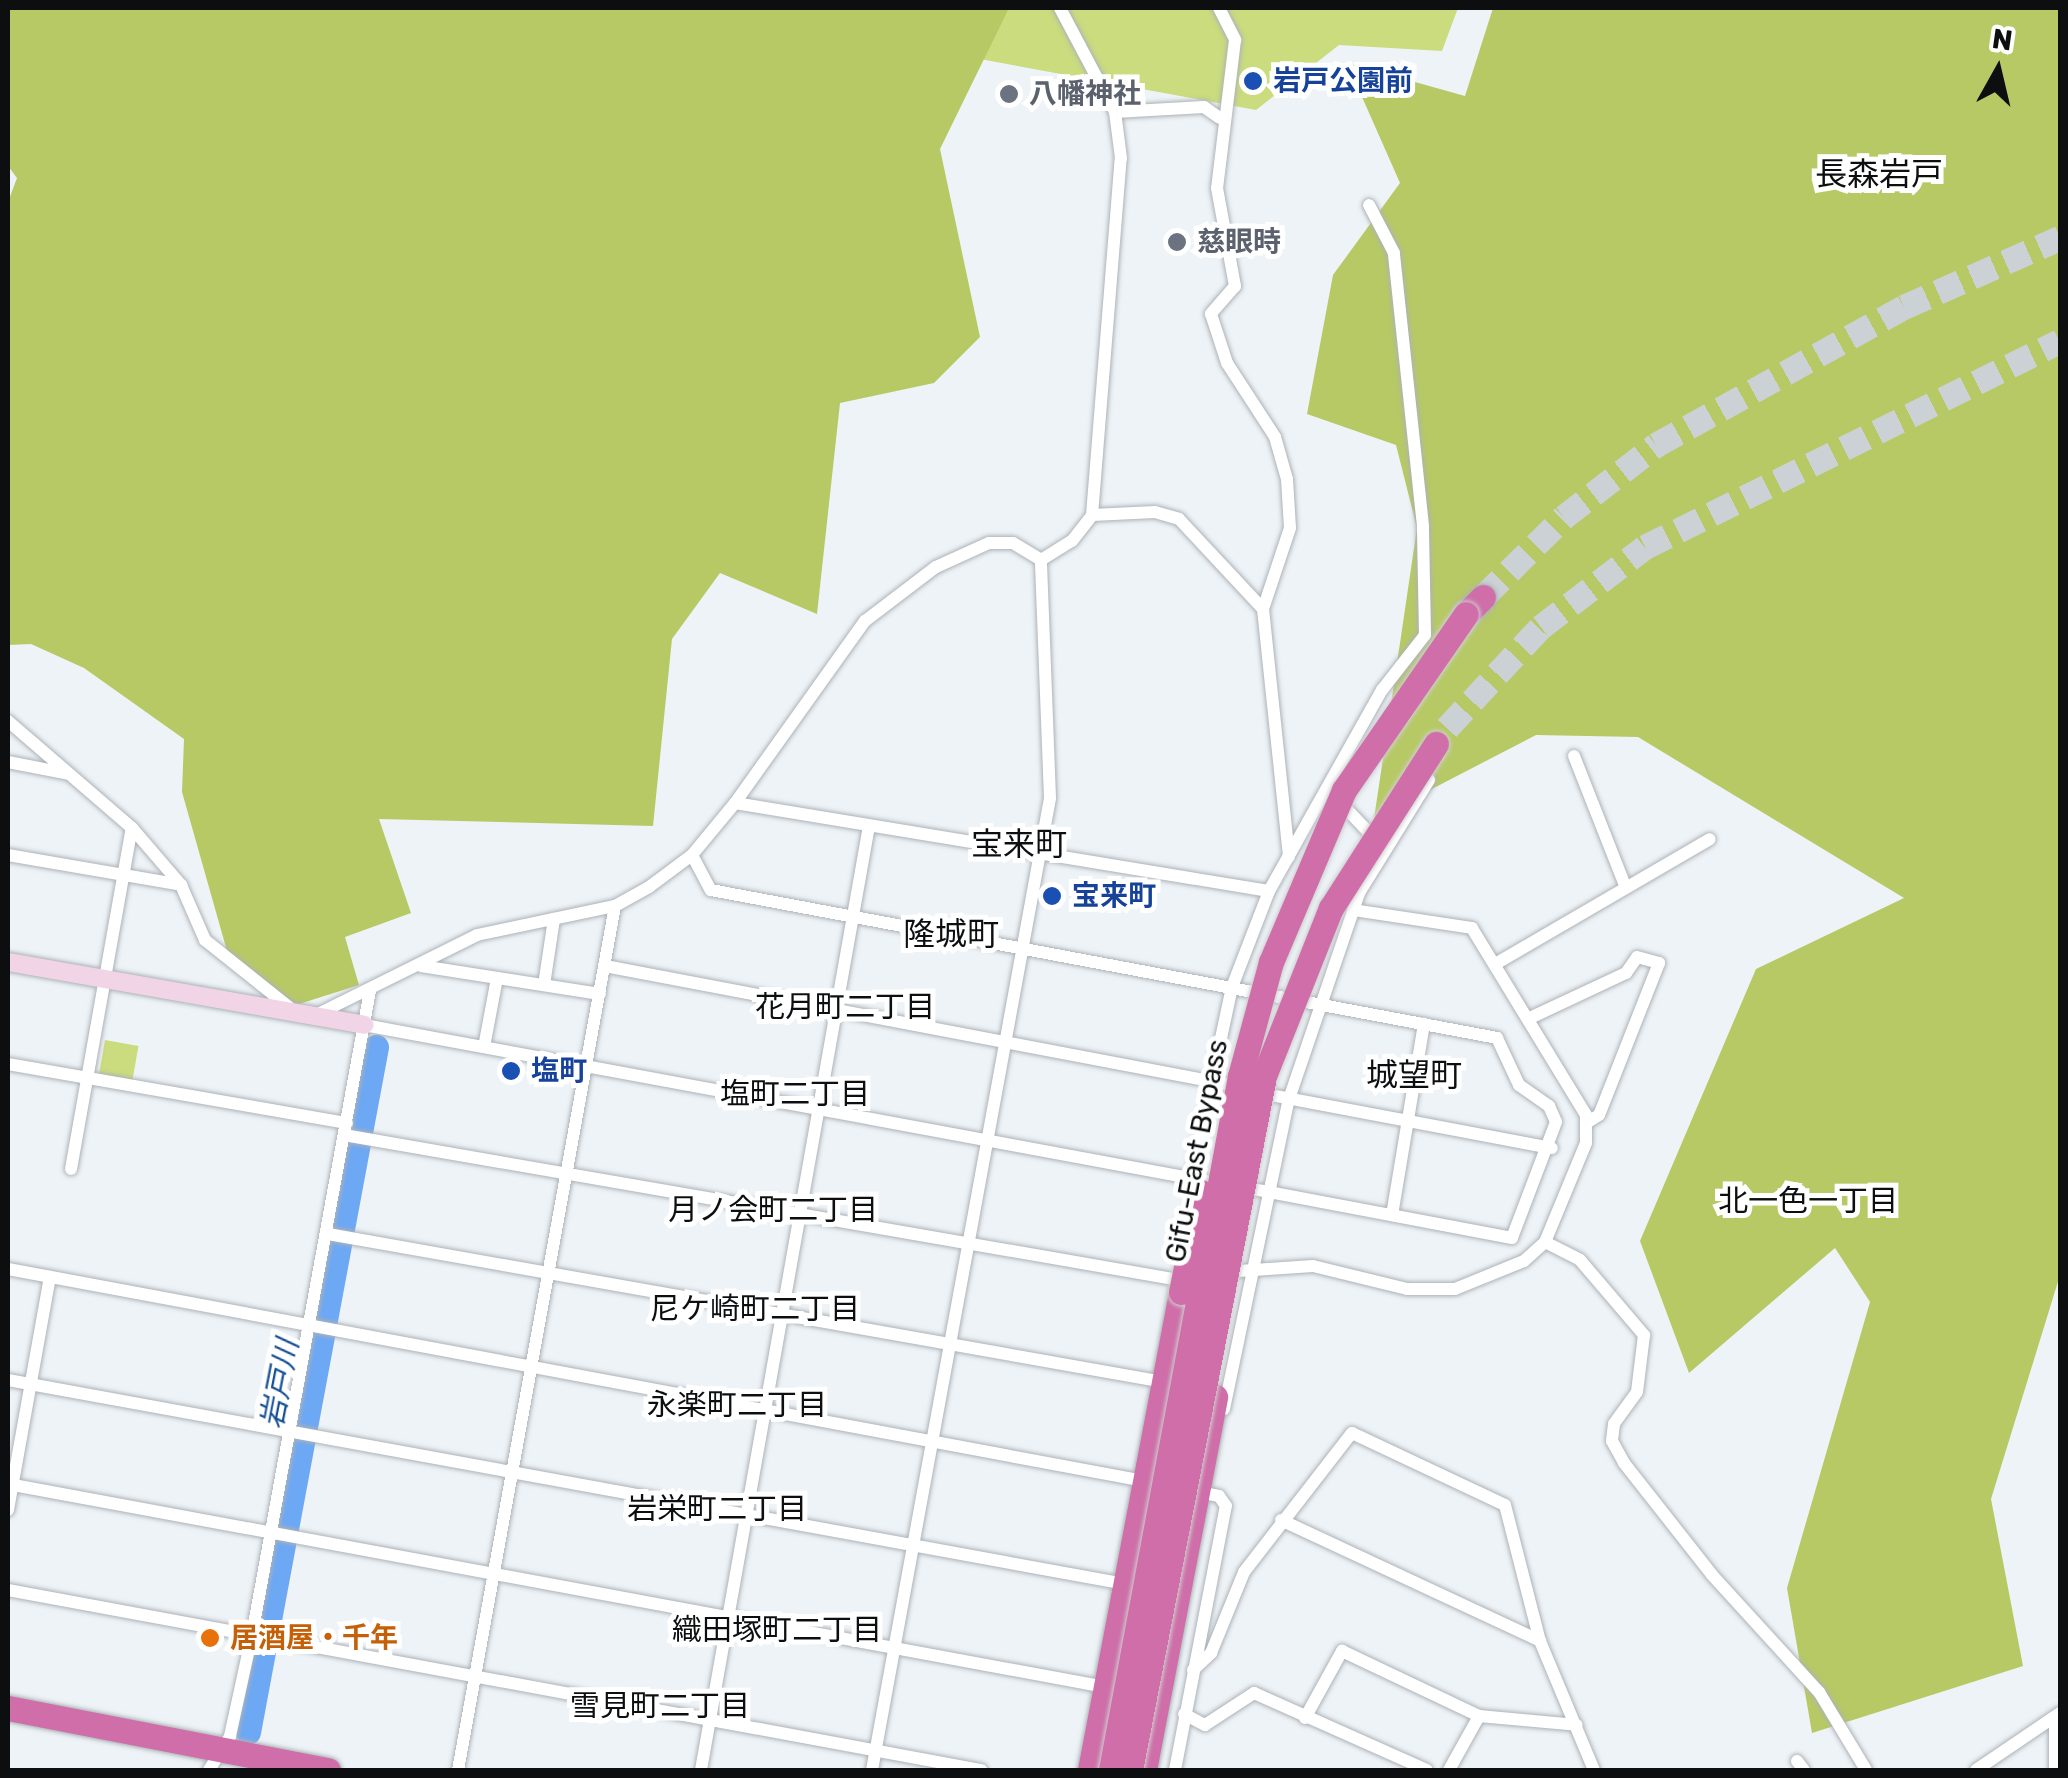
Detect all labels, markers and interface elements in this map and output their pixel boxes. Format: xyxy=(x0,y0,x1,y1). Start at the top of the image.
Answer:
north arrow xyxy=(1948,20,2048,120)
text: N xyxy=(1990,22,2015,58)
place label: 岩戸公園前 xyxy=(1273,64,1413,98)
marker: 岩戸公園前 xyxy=(1242,70,1264,92)
place label: 八幡神社 xyxy=(1029,77,1141,111)
marker: 八幡神社 xyxy=(998,83,1020,105)
district label: 長森岩戸 xyxy=(1815,155,1943,193)
place label: 慈眼時 xyxy=(1197,225,1281,259)
marker: 慈眼時 xyxy=(1166,231,1188,253)
district label: 宝来町 xyxy=(971,825,1067,863)
place label: 宝来町 xyxy=(1072,879,1156,913)
marker: 宝来町 xyxy=(1041,885,1063,907)
district label: 隆城町 xyxy=(903,915,999,953)
district label: 花月町二丁目 xyxy=(755,989,935,1025)
street label: Gifu-East Bypass xyxy=(1159,1037,1235,1265)
place label: 塩町 xyxy=(531,1054,587,1088)
district label: 城望町 xyxy=(1366,1056,1462,1094)
marker: 塩町 xyxy=(500,1060,522,1082)
district label: 塩町二丁目 xyxy=(720,1076,870,1112)
district label: 北一色一丁目 xyxy=(1718,1183,1898,1219)
district label: 月ノ会町二丁目 xyxy=(668,1192,878,1228)
district label: 尼ケ崎町二丁目 xyxy=(650,1291,860,1327)
water label: 岩戸川 xyxy=(254,1336,306,1432)
district label: 永楽町二丁目 xyxy=(647,1387,827,1423)
district label: 岩栄町二丁目 xyxy=(627,1491,807,1527)
district label: 織田塚町二丁目 xyxy=(672,1612,882,1648)
place label: 居酒屋・千年 xyxy=(230,1621,398,1655)
marker: 居酒屋・千年 xyxy=(199,1627,221,1649)
district label: 雪見町二丁目 xyxy=(570,1688,750,1724)

